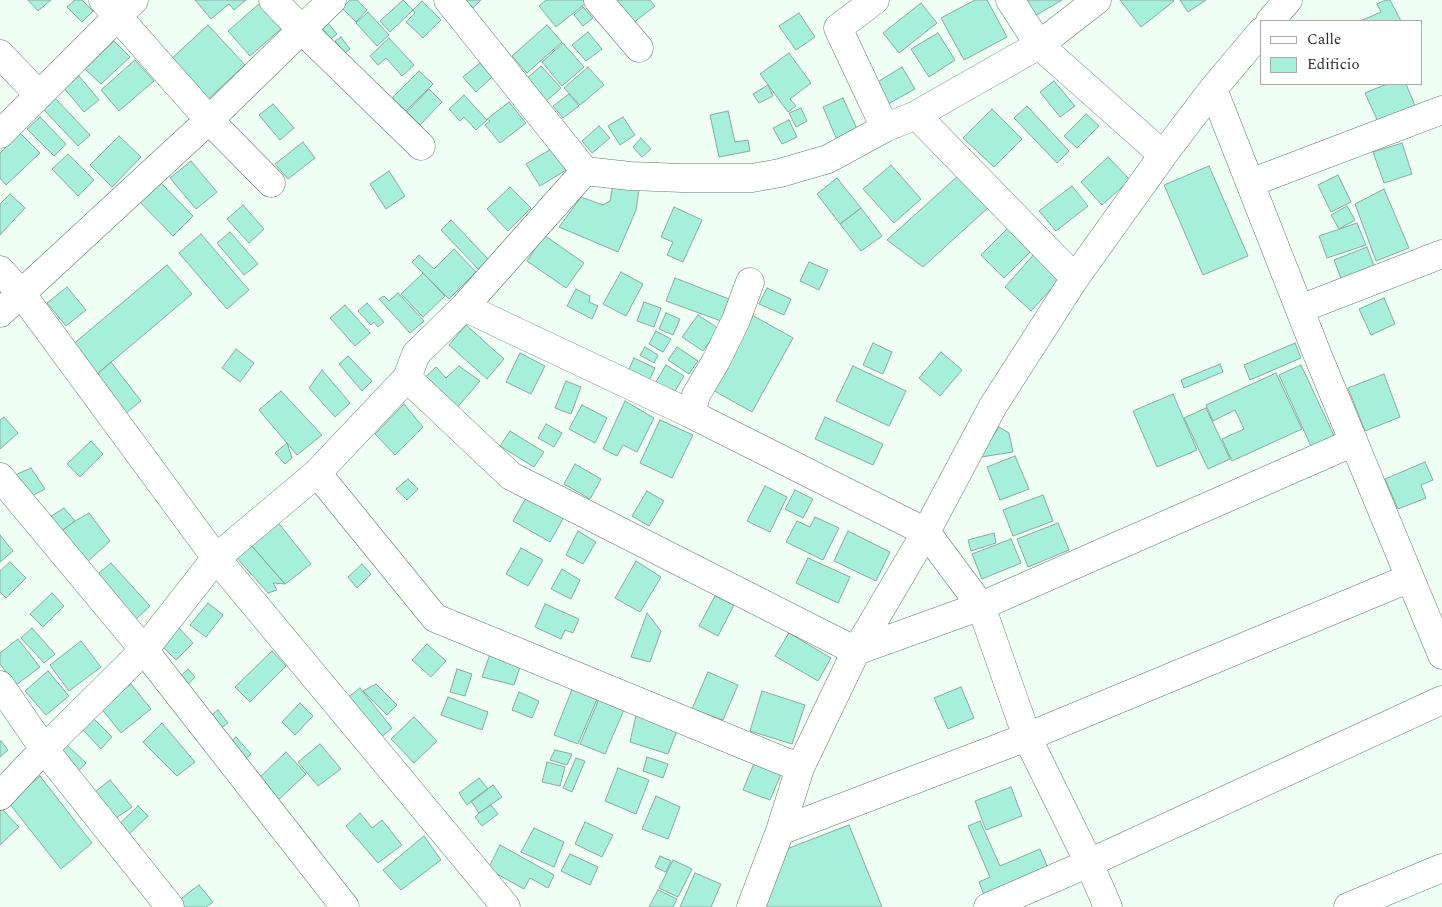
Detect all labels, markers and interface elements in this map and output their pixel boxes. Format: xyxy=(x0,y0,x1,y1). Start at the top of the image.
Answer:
legend xyxy=(1260,20,1422,85)
text: Calle xyxy=(1307,28,1341,51)
text: Edificio xyxy=(1307,53,1360,76)

